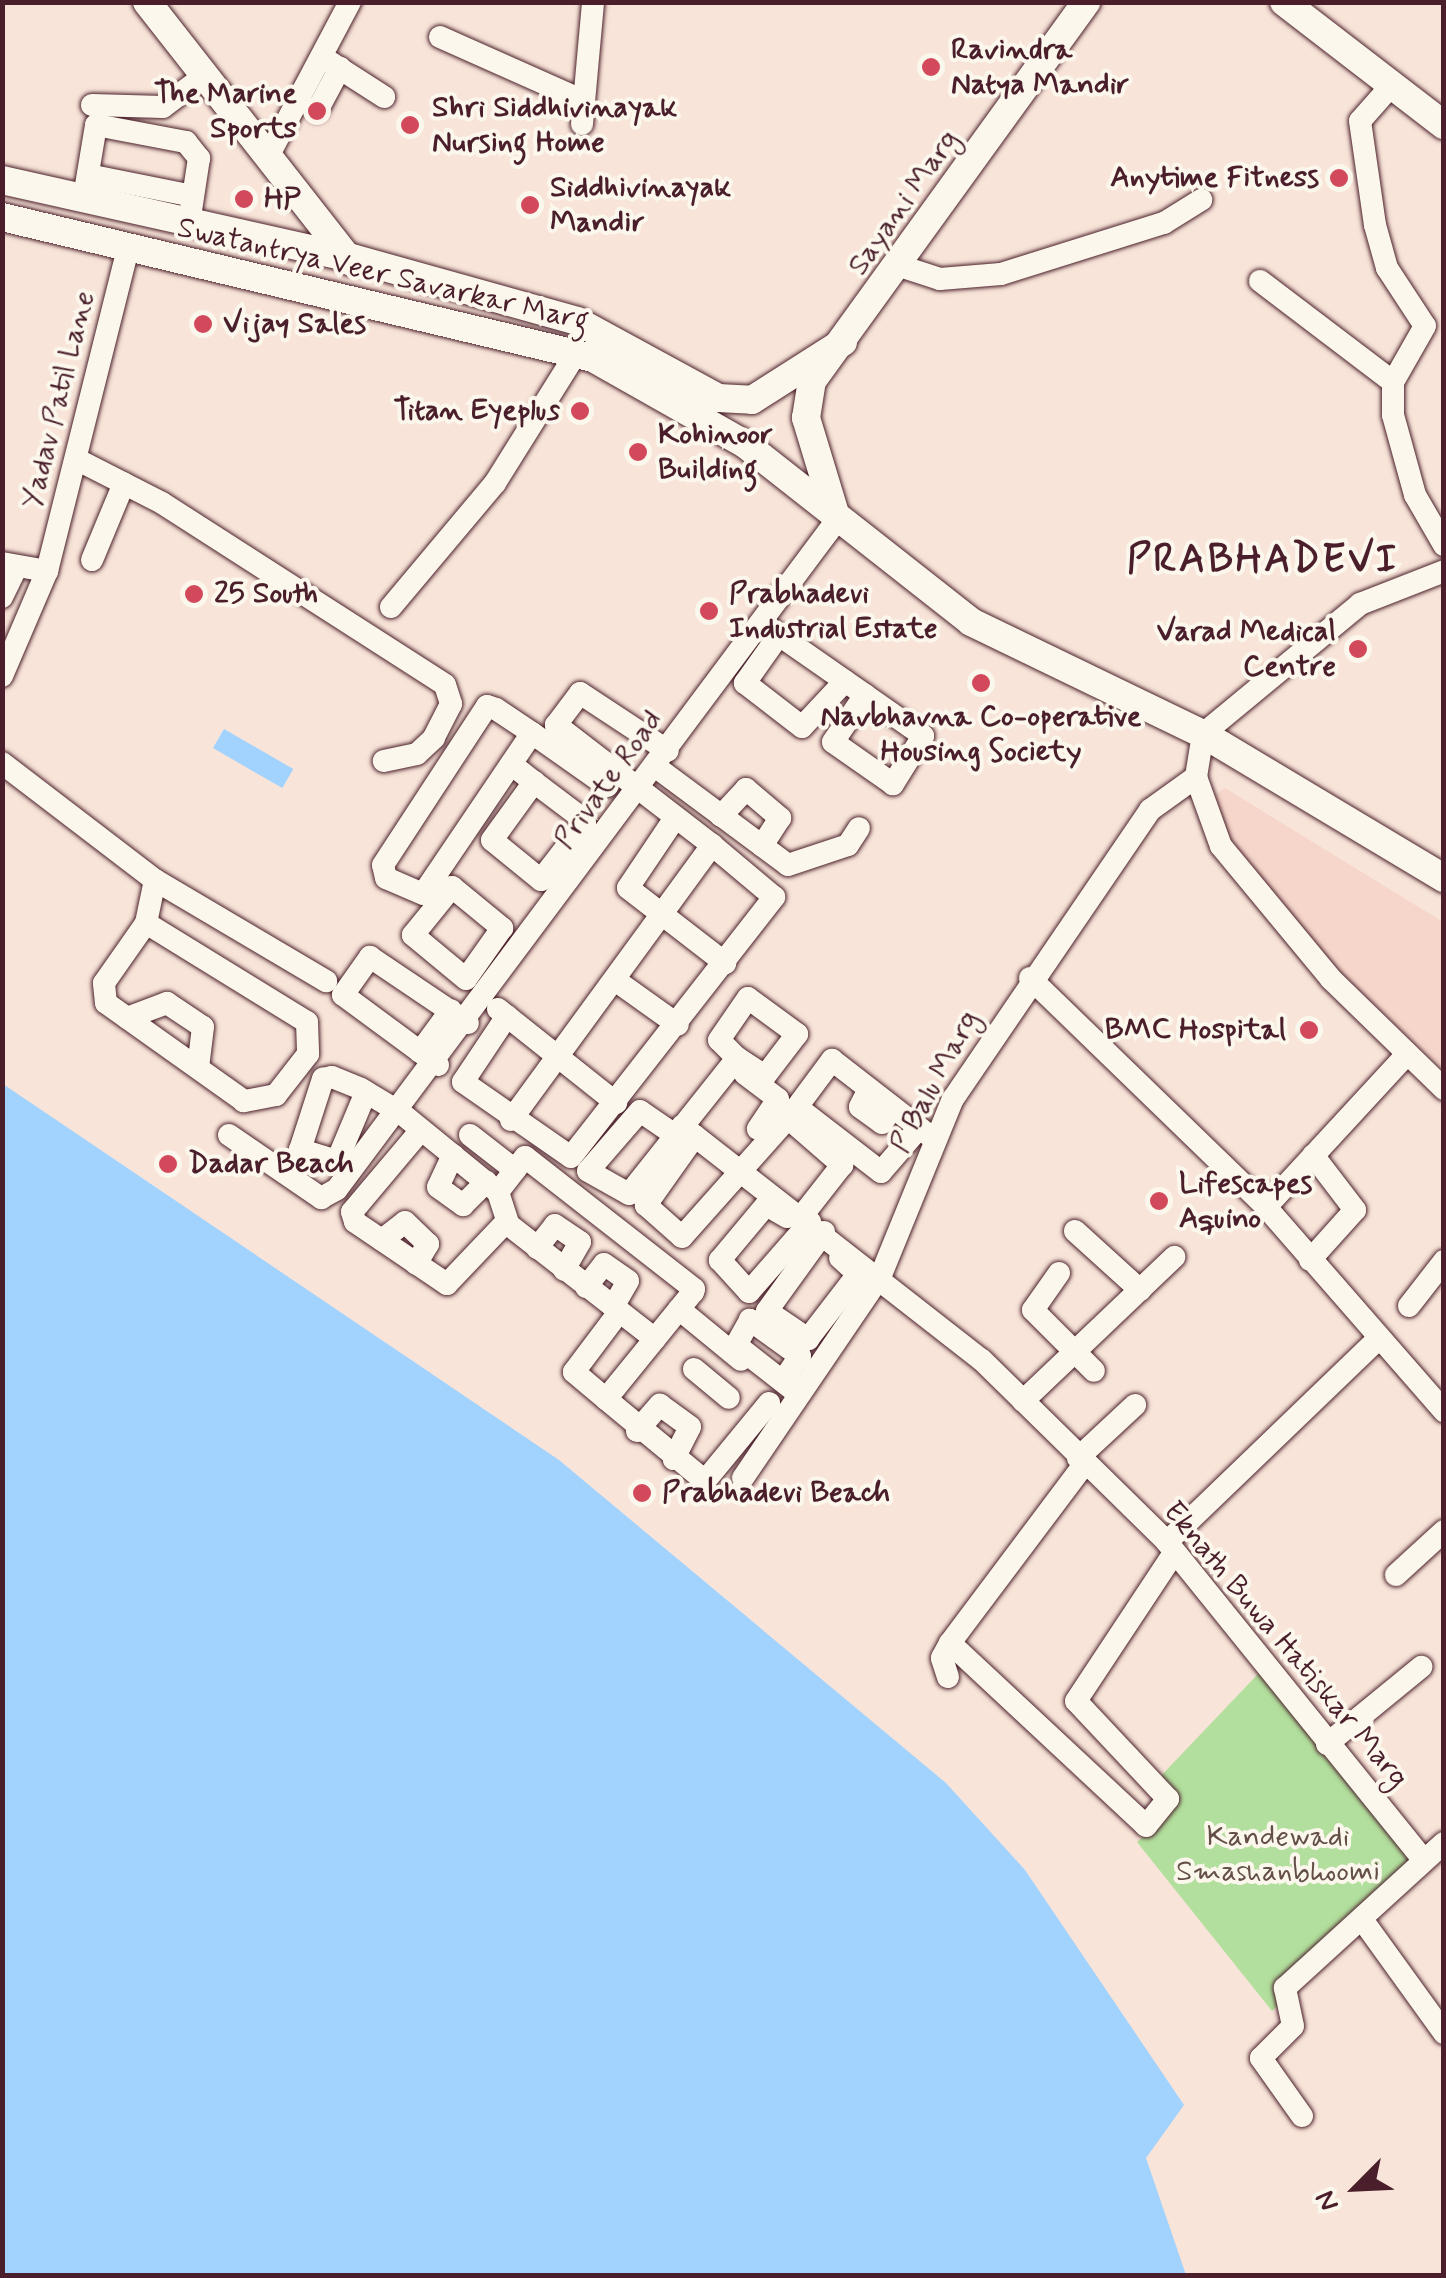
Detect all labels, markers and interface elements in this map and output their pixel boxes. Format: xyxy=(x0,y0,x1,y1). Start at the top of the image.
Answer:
place label: Ravindra Natya Mandir xyxy=(951,32,1128,102)
marker: Ravindra Natya Mandir xyxy=(920,56,942,78)
place label: The Marine Sports xyxy=(145,76,297,146)
place label: Shri Siddhivinayak Nursing Home xyxy=(432,90,674,160)
marker: The Marine Sports xyxy=(306,100,328,122)
marker: Shri Siddhivinayak Nursing Home xyxy=(397,112,423,138)
street label: Sayani Marg xyxy=(841,123,967,283)
place label: Anytime Fitness xyxy=(1105,160,1319,196)
marker: Anytime Fitness xyxy=(1328,167,1350,189)
place label: Siddhivinayak Mandir xyxy=(550,170,731,240)
place label: HP xyxy=(264,181,301,217)
marker: HP xyxy=(233,188,255,210)
marker: Siddhivinayak Mandir xyxy=(519,194,541,216)
street label: Swatantrya Veer Savarkar Marg xyxy=(174,210,592,340)
street label: Yadav Patil Lane xyxy=(15,291,103,509)
place label: Vijay Sales xyxy=(223,306,363,342)
marker: Vijay Sales xyxy=(192,313,214,335)
place label: Titan Eyeplus xyxy=(388,393,560,429)
marker: Titan Eyeplus xyxy=(569,400,591,422)
place label: Kohinoor Building xyxy=(658,417,773,488)
marker: Kohinoor Building xyxy=(627,441,649,463)
district label: PRABHADEVI xyxy=(1125,536,1401,584)
place label: 25 South xyxy=(214,576,318,612)
place label: Prabhadevi Industrial Estate xyxy=(729,576,938,646)
marker: 25 South xyxy=(183,583,205,605)
marker: Prabhadevi Industrial Estate xyxy=(698,600,720,622)
place label: Varad Medical Centre xyxy=(1152,614,1336,684)
marker: Varad Medical Centre xyxy=(1345,636,1371,662)
marker: Navbhavna Co-operative Housing Society xyxy=(970,672,992,694)
place label: Navbhavna Co-operative Housing Society xyxy=(821,699,1141,770)
street label: Private Road xyxy=(547,704,671,856)
street label: P Balu Marg xyxy=(883,1005,987,1159)
place label: BMC Hospital xyxy=(1105,1012,1286,1048)
marker: BMC Hospital xyxy=(1296,1017,1322,1043)
place label: Dadar Beach xyxy=(188,1146,354,1182)
marker: Dadar Beach xyxy=(157,1153,179,1175)
place label: Lifescapes Aquino xyxy=(1179,1166,1312,1236)
marker: Lifescapes Aquino xyxy=(1148,1190,1170,1212)
place label: Prabhadevi Beach xyxy=(662,1475,888,1511)
marker: Prabhadevi Beach xyxy=(631,1482,653,1504)
street label: Eknath Buwa Hatiskar Marg xyxy=(1155,1495,1415,1795)
park label: Kandewadi Smashanbhoomi xyxy=(1176,1819,1380,1890)
north arrow xyxy=(1306,2138,1406,2238)
text: N xyxy=(1307,2184,1349,2216)

